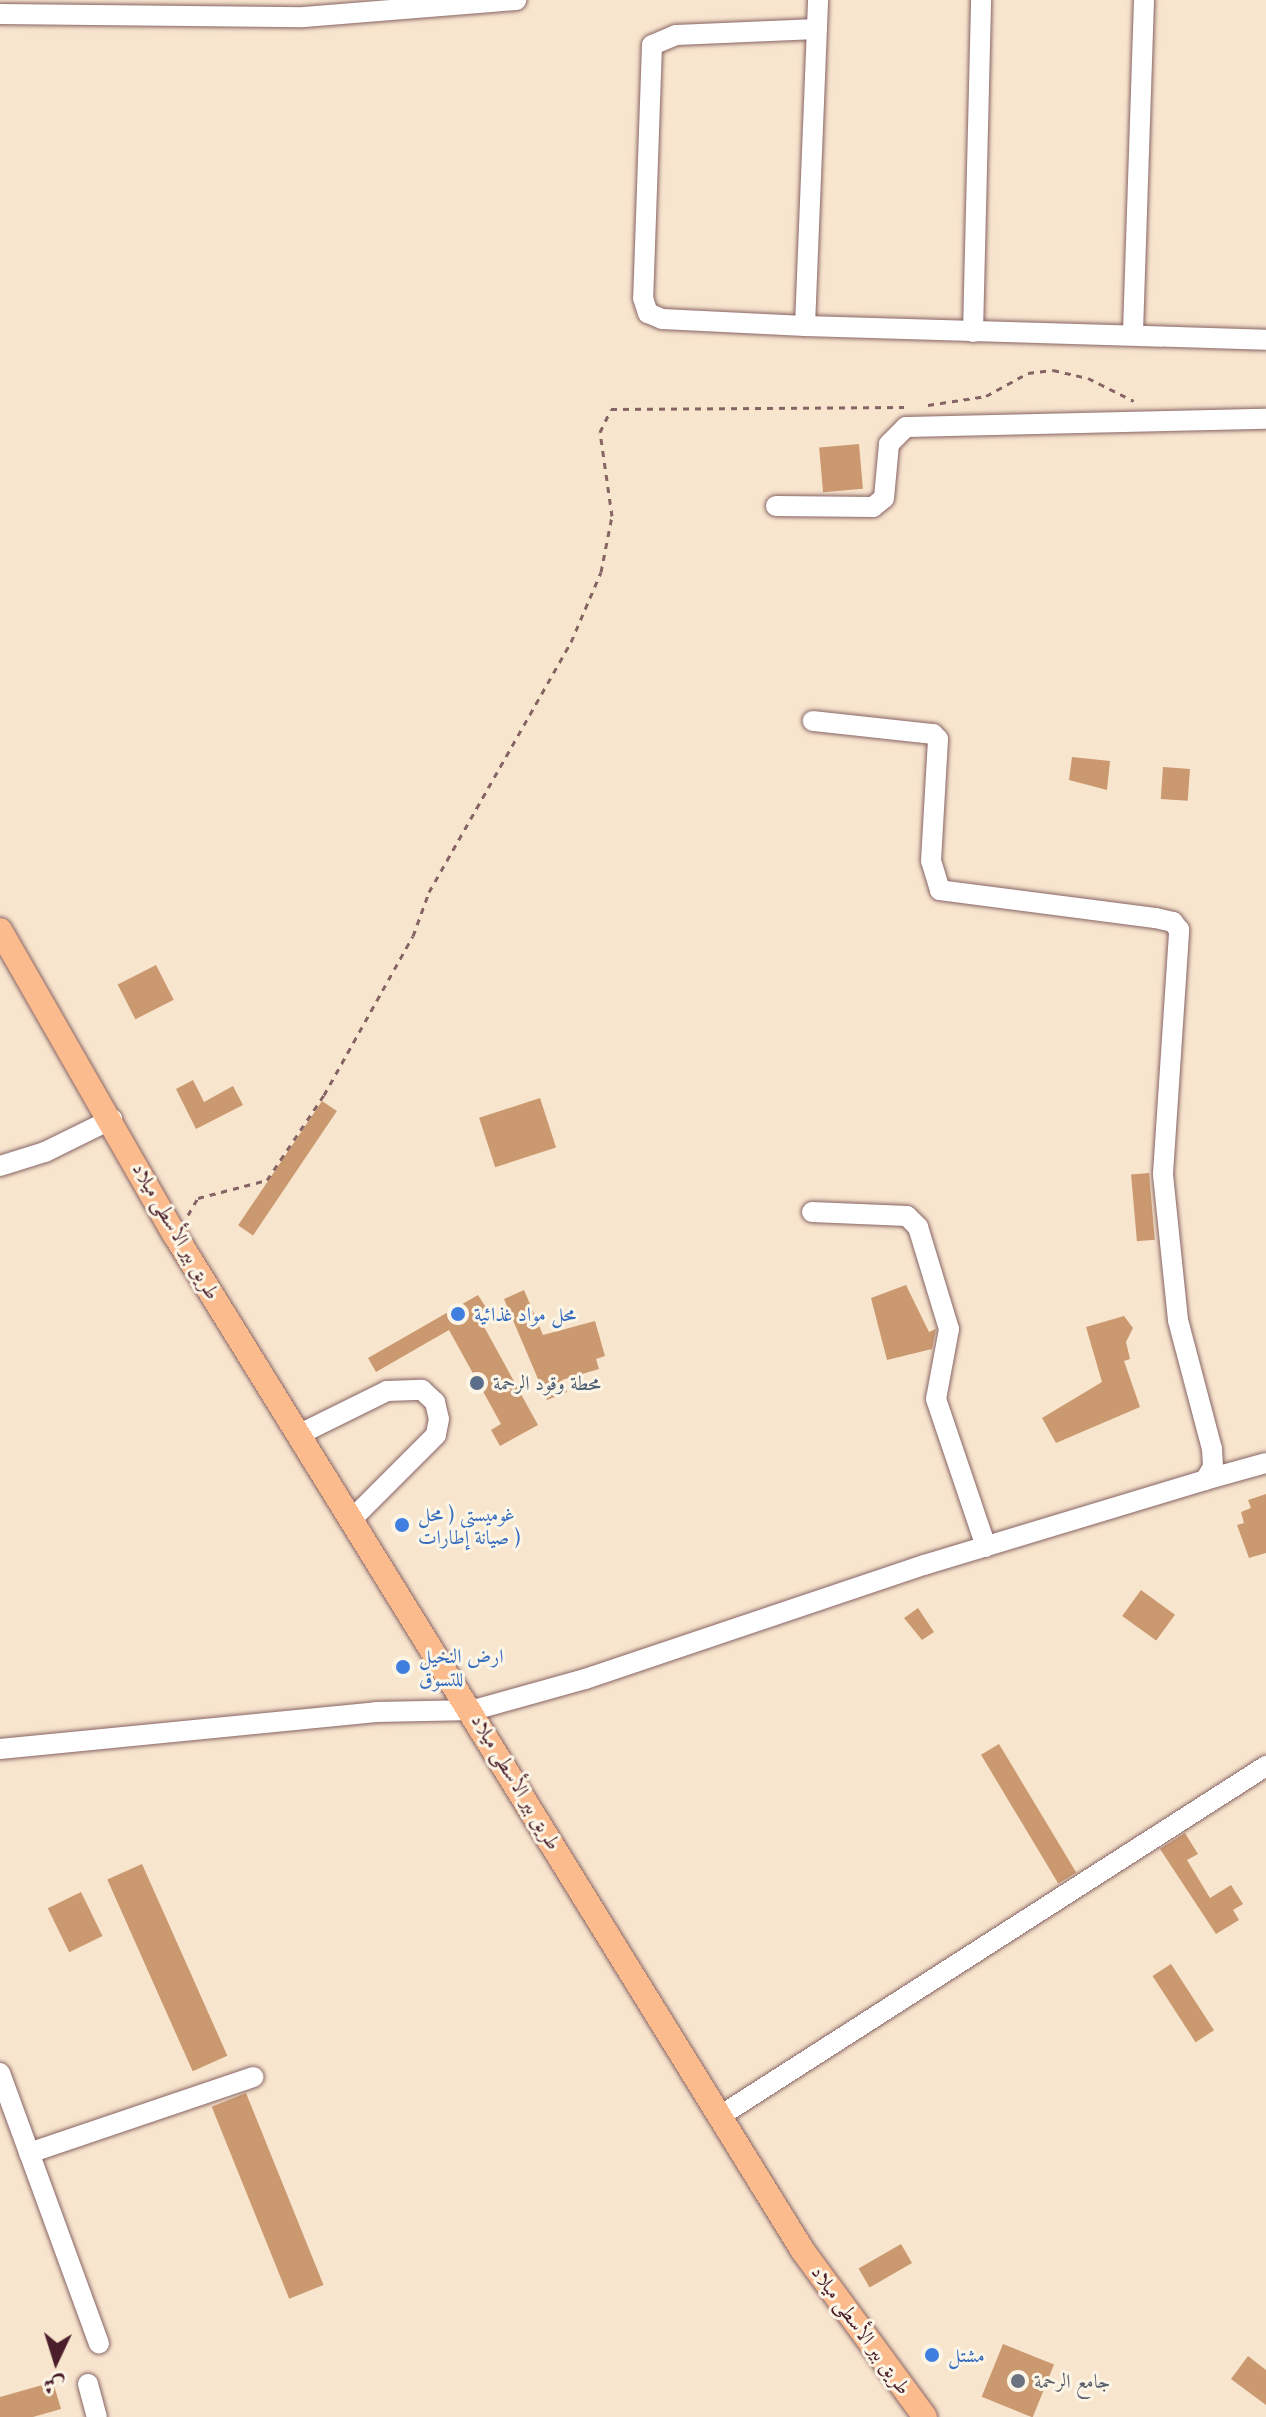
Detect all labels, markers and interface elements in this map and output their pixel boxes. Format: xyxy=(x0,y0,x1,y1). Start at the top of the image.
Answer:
street label: طريق بير الأسطى ميلاد xyxy=(127,1158,225,1304)
place label: محل مواد غذائية xyxy=(474,1302,576,1326)
marker: محل مواد غذائية xyxy=(449,1305,467,1323)
place label: محطة وقود الرحمة xyxy=(493,1371,601,1395)
marker: محطة وقود الرحمة xyxy=(468,1374,486,1392)
place label: غوميستي ( محل صيانة إطارات ) xyxy=(418,1502,521,1549)
marker: غوميستي ( محل صيانة إطارات ) xyxy=(393,1516,411,1534)
place label: ارض النخيل للتسوق xyxy=(419,1644,504,1691)
marker: ارض النخيل للتسوق xyxy=(394,1658,412,1676)
street label: طريق بير الأسطى ميلاد xyxy=(466,1710,566,1854)
street label: طريق بير الأسطى ميلاد xyxy=(806,2261,916,2399)
north arrow xyxy=(16,2321,96,2401)
place label: مشتل xyxy=(948,2343,985,2367)
marker: مشتل xyxy=(923,2346,941,2364)
place label: جامع الرحمة xyxy=(1034,2369,1110,2393)
text: ش xyxy=(42,2371,66,2400)
marker: جامع الرحمة xyxy=(1009,2372,1027,2390)

